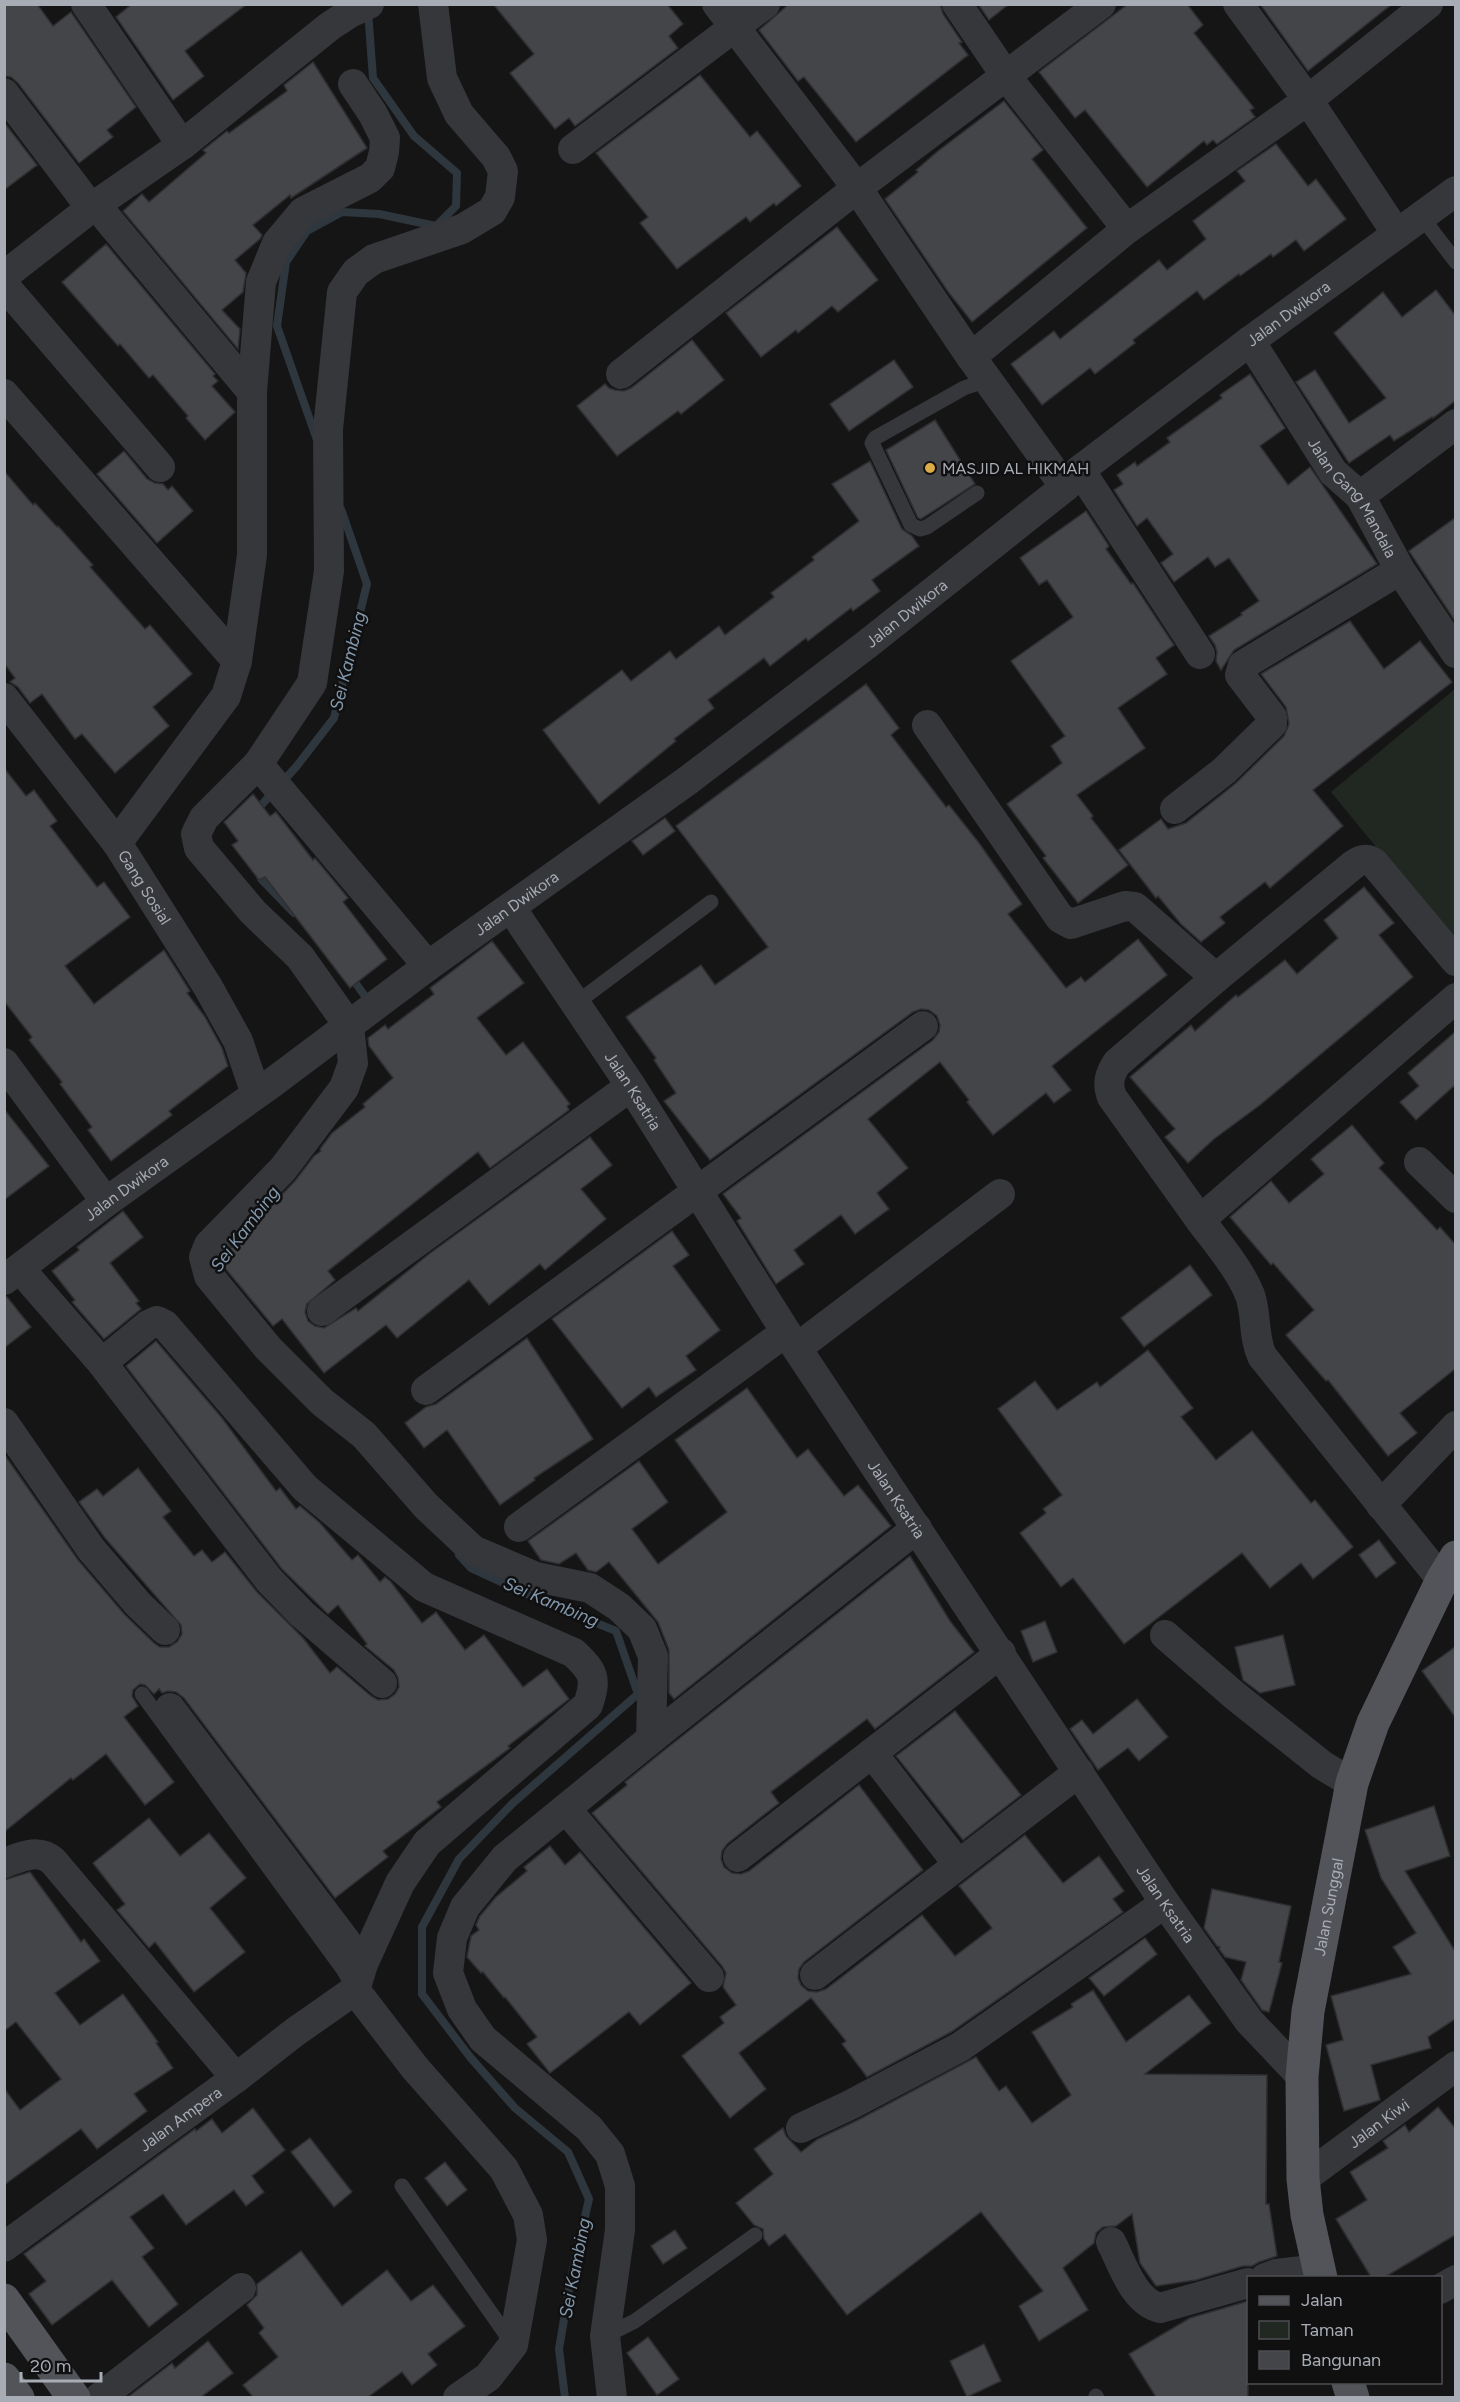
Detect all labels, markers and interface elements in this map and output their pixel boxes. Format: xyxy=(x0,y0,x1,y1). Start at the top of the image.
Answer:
street label: Jalan Dwikora xyxy=(1243,277,1334,350)
street label: Jalan Gang Mandala xyxy=(1304,434,1401,561)
place label: MASJID AL HIKMAH xyxy=(942,459,1089,478)
marker: MASJID AL HIKMAH xyxy=(923,461,937,475)
street label: Jalan Dwikora xyxy=(862,575,951,651)
water label: Sei Kambing xyxy=(325,609,371,713)
street label: Gang Sosial xyxy=(114,846,176,928)
street label: Jalan Dwikora xyxy=(470,867,562,939)
street label: Jalan Ksatria xyxy=(601,1048,666,1134)
street label: Jalan Dwikora xyxy=(81,1151,172,1225)
water label: Sei Kambing xyxy=(206,1181,285,1276)
street label: Jalan Ksatria xyxy=(864,1456,930,1542)
water label: Sei Kambing xyxy=(500,1572,602,1632)
street label: Jalan Sunggal xyxy=(1309,1856,1347,1957)
street label: Jalan Ksatria xyxy=(1133,1861,1199,1946)
street label: Jalan Ampera xyxy=(135,2082,225,2155)
street label: Jalan Kiwi xyxy=(1345,2094,1413,2152)
water label: Sei Kambing xyxy=(555,2216,596,2320)
legend xyxy=(1247,2276,1442,2384)
text: Jalan xyxy=(1301,2289,1343,2311)
text: Taman xyxy=(1301,2319,1354,2341)
scale bar xyxy=(21,2345,100,2383)
text: Bangunan xyxy=(1301,2349,1381,2371)
text: 20 m xyxy=(30,2355,71,2377)

